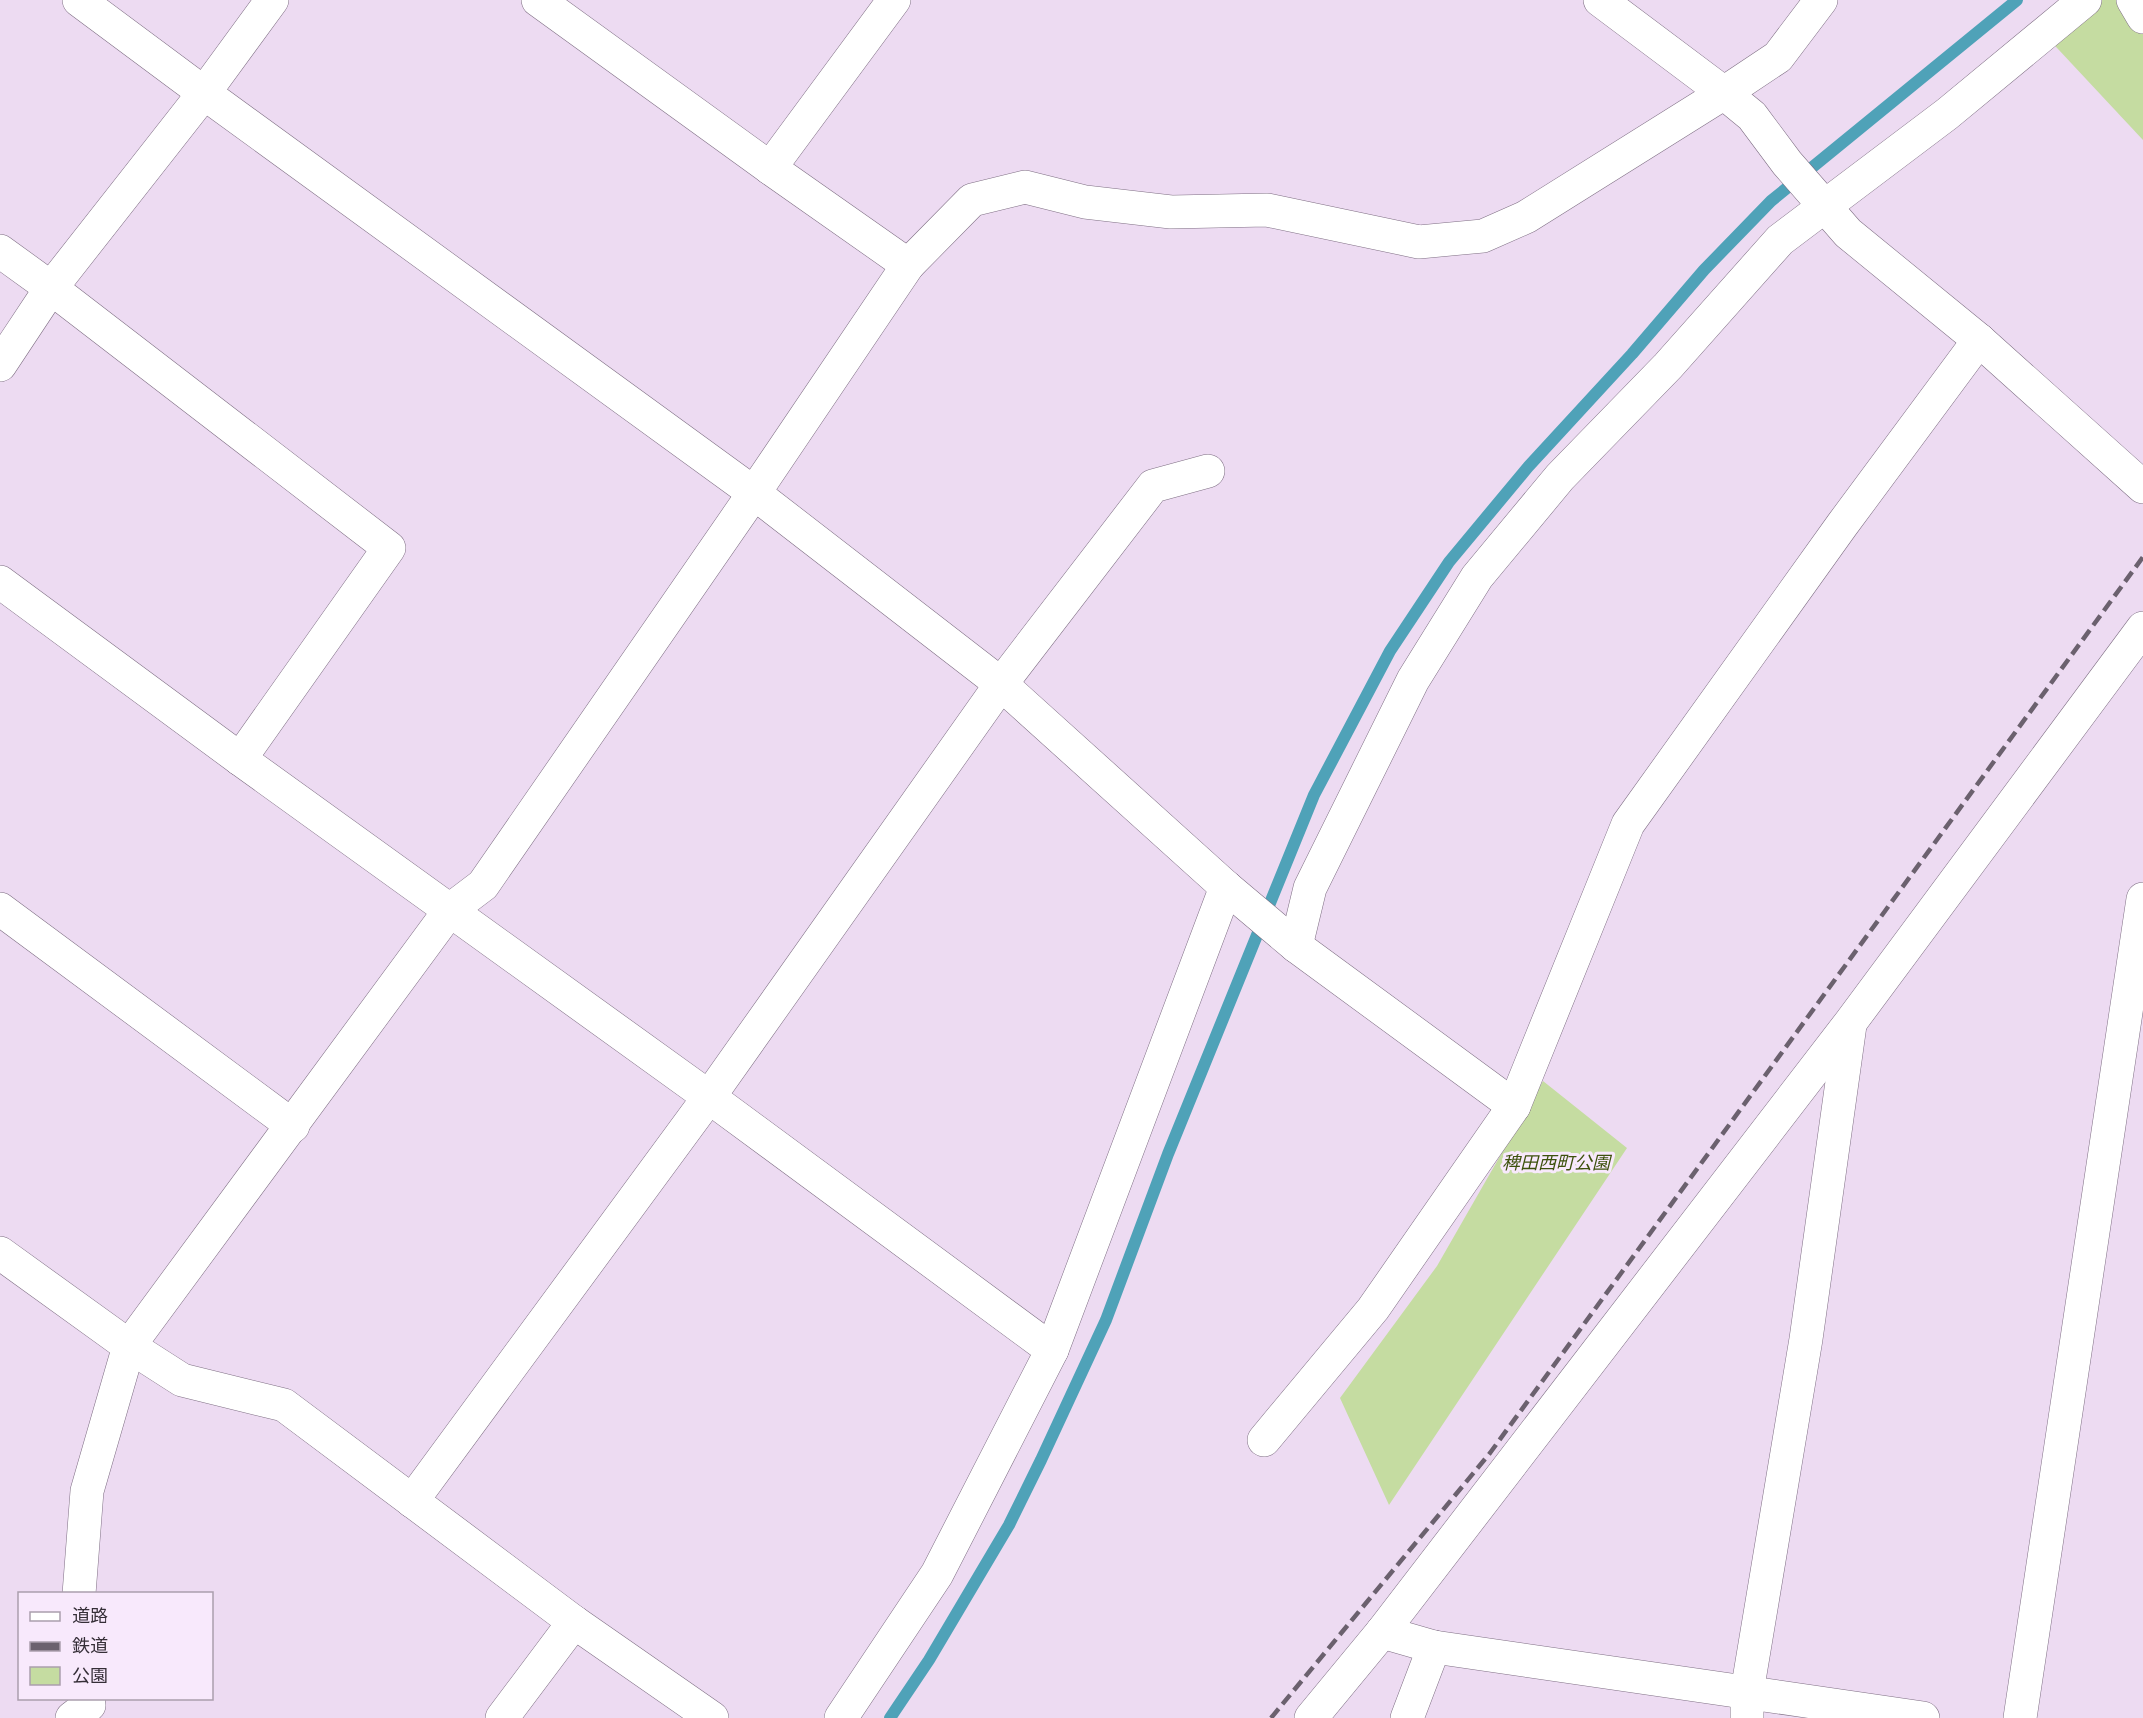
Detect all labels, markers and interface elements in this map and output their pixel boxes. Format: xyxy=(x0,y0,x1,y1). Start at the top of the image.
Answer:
park label: 稗田西町公園 xyxy=(1502,1152,1613,1174)
legend xyxy=(18,1592,213,1700)
text: 道路 xyxy=(72,1605,108,1627)
text: 鉄道 xyxy=(72,1635,108,1657)
text: 公園 xyxy=(72,1665,108,1687)

